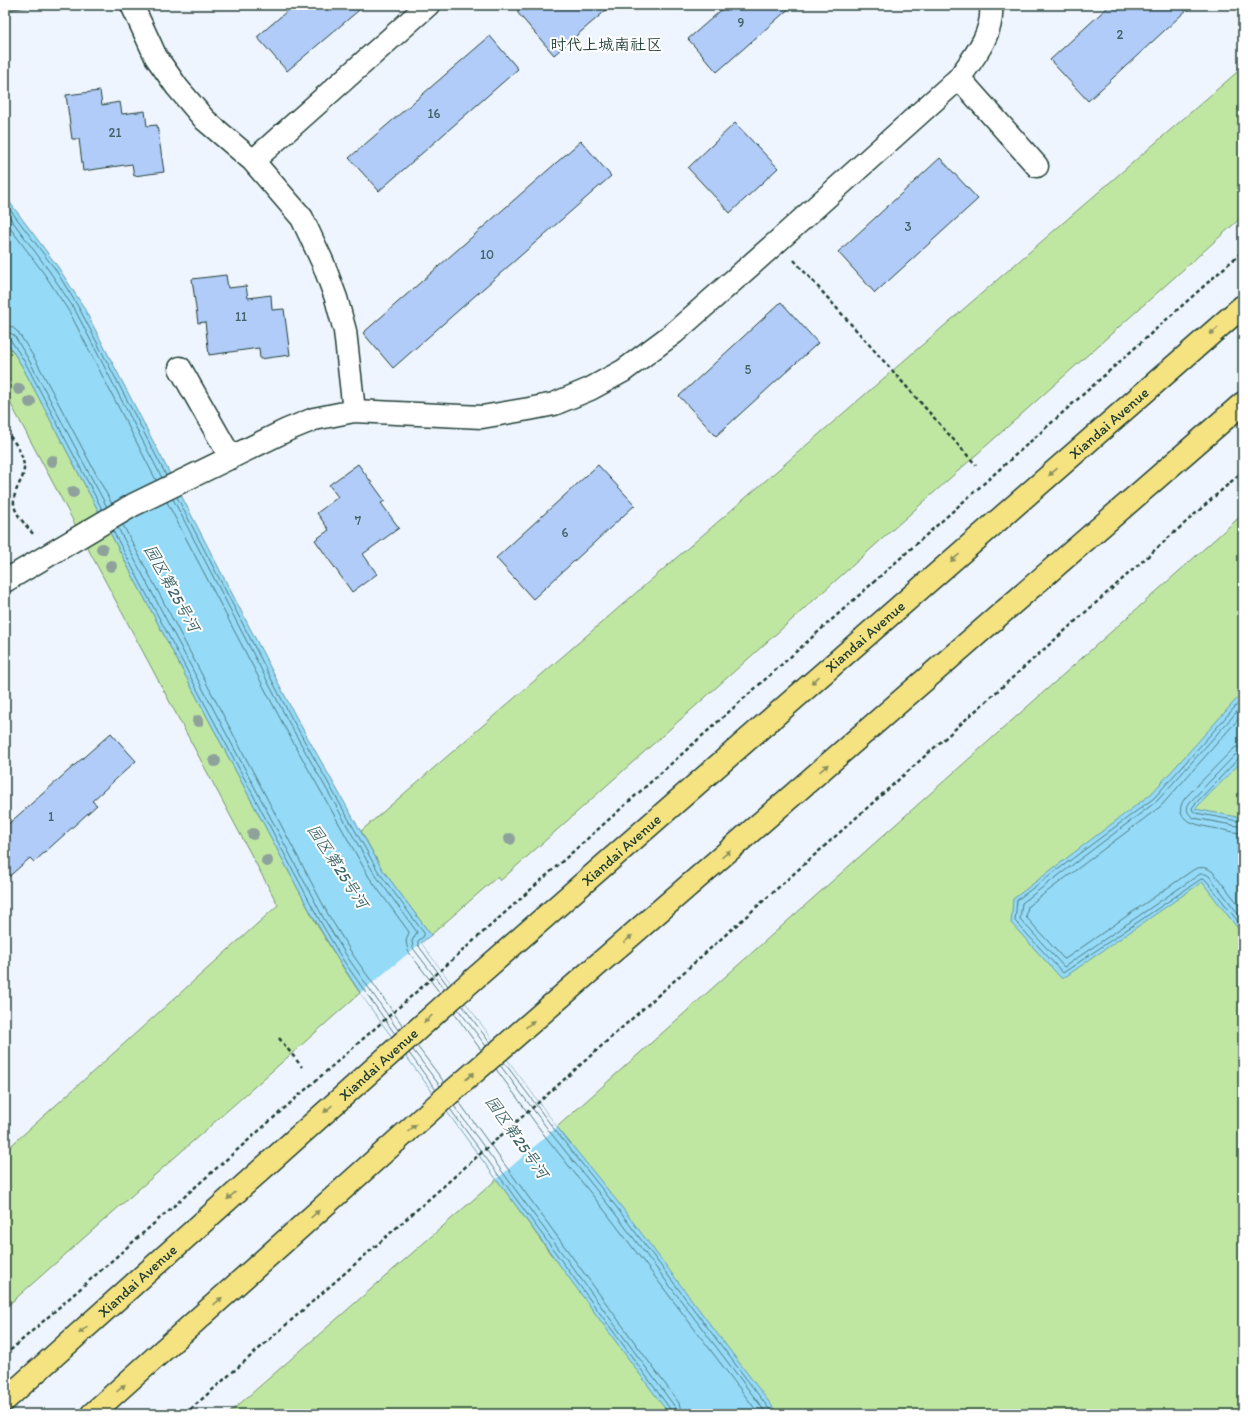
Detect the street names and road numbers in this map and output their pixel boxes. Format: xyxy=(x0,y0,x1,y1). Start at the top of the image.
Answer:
street label: Xiandai Avenue xyxy=(1065,384,1153,463)
street label: Xiandai Avenue xyxy=(822,597,909,676)
street label: Xiandai Avenue xyxy=(578,810,665,890)
street label: Xiandai Avenue xyxy=(335,1024,422,1105)
street label: Xiandai Avenue xyxy=(94,1241,181,1321)

